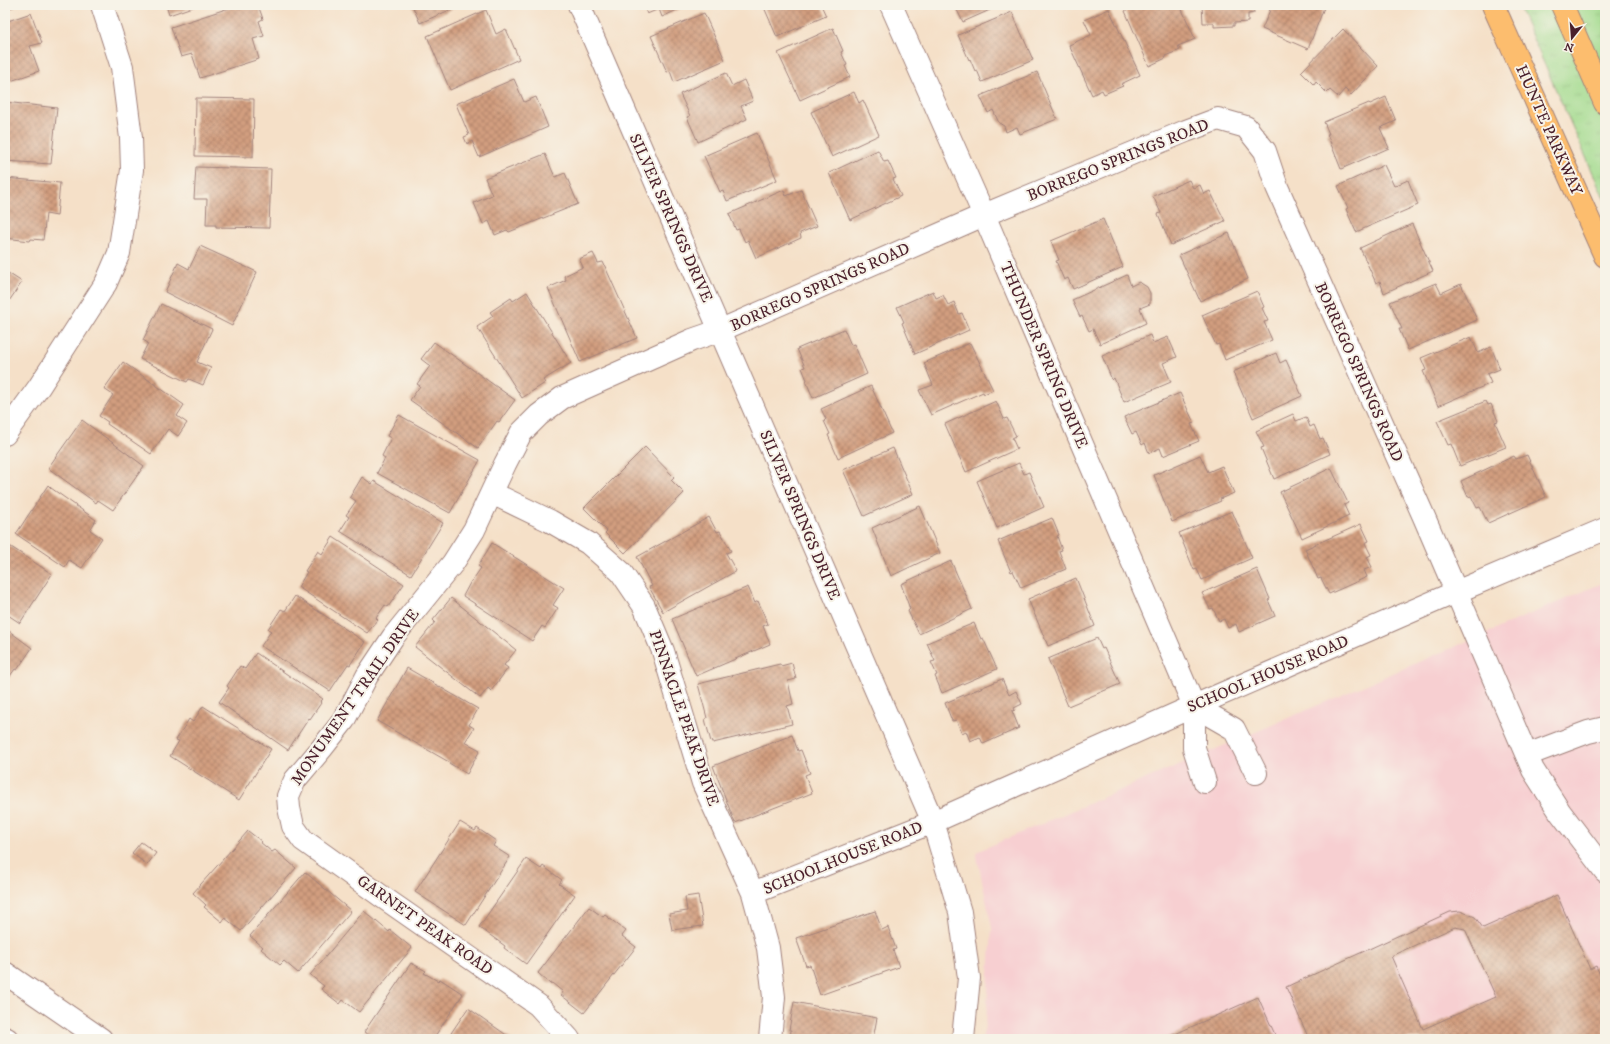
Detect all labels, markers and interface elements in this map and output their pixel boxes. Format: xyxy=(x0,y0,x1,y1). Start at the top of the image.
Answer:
north arrow xyxy=(1552,18,1592,58)
text: N xyxy=(1563,39,1576,55)
street label: HUNTE PARKWAY xyxy=(1511,62,1587,199)
street label: BORREGO SPRINGS ROAD xyxy=(1024,114,1212,206)
street label: SILVER SPRINGS DRIVE xyxy=(625,131,717,305)
street label: BORREGO SPRINGS ROAD xyxy=(727,238,913,336)
street label: THUNDER SPRING DRIVE xyxy=(995,259,1093,451)
street label: BORREGO SPRINGS ROAD xyxy=(1310,279,1408,465)
street label: SILVER SPRINGS DRIVE xyxy=(755,427,845,603)
street label: MONUMENT TRAIL DRIVE xyxy=(286,605,424,789)
street label: PINNACLE PEAK DRIVE xyxy=(644,627,724,809)
street label: SCHOOL HOUSE ROAD xyxy=(1184,631,1352,717)
street label: SCHOOLHOUSE ROAD xyxy=(760,817,926,899)
street label: GARNET PEAK ROAD xyxy=(353,871,497,980)

